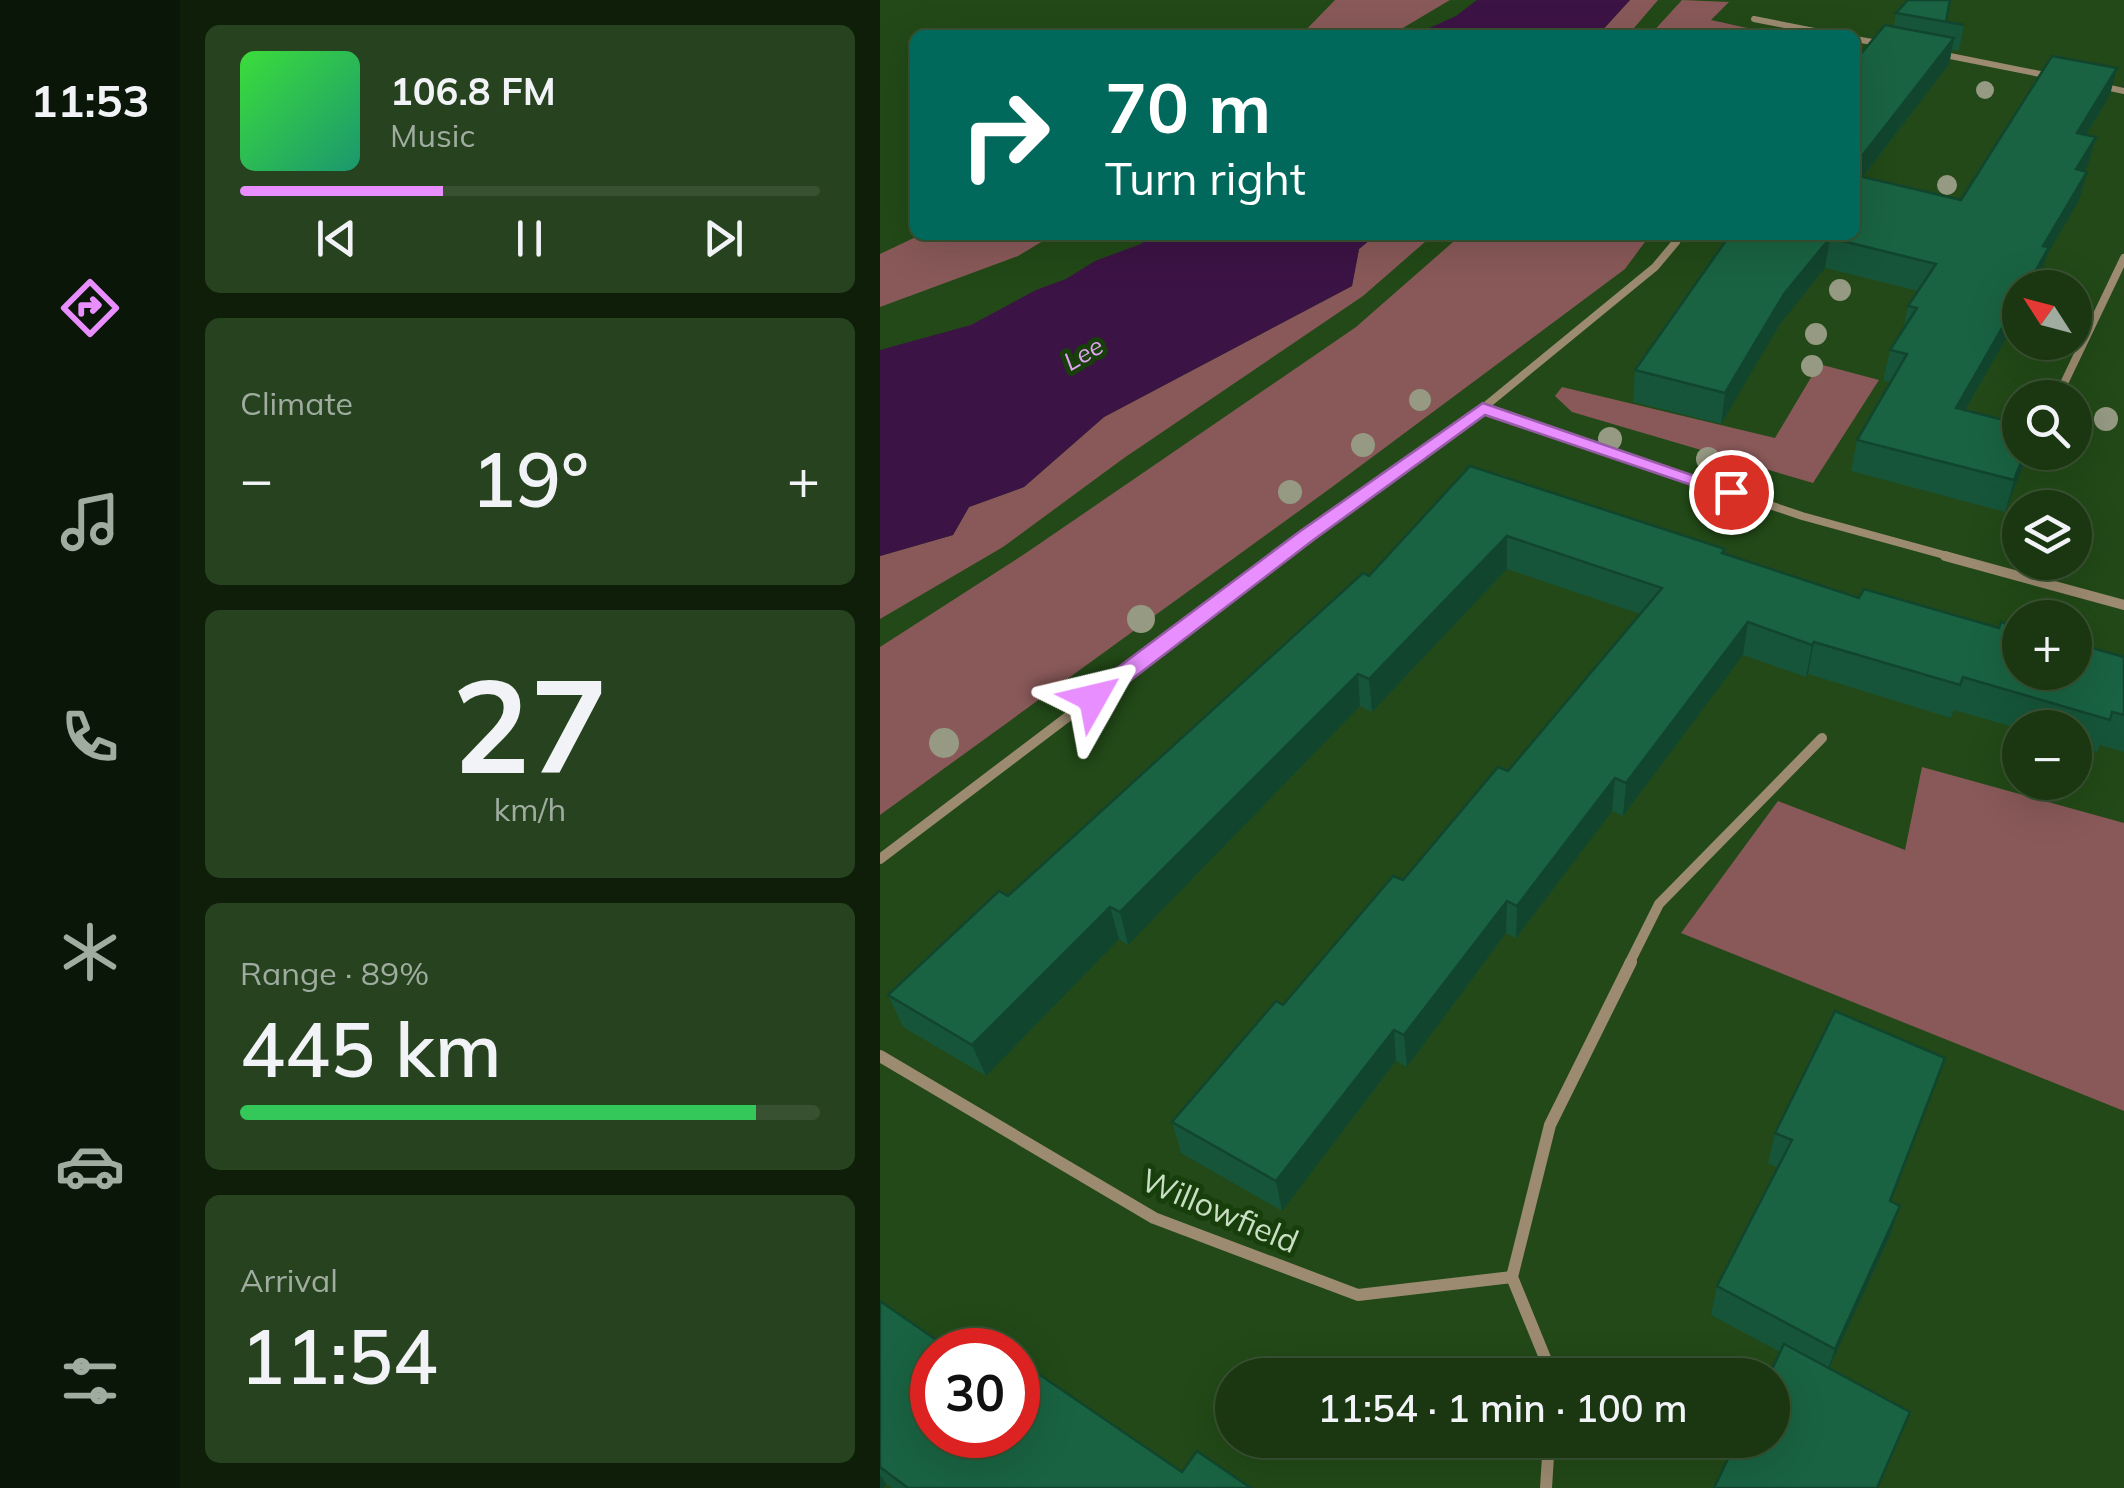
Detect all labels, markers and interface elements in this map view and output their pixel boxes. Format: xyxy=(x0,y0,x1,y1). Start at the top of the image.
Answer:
text: 70 m xyxy=(1105,63,1271,151)
text: 106.8 FM xyxy=(390,67,556,115)
icon: right xyxy=(940,70,1070,200)
text: 11:53 xyxy=(30,72,150,128)
text: Music xyxy=(390,115,475,155)
text: Turn right xyxy=(1105,150,1306,206)
icon: previous xyxy=(309,211,364,266)
icon: pause xyxy=(502,211,557,266)
icon: next xyxy=(696,211,751,266)
north arrow xyxy=(2002,270,2092,360)
map controls xyxy=(2002,270,2092,800)
icon: directions xyxy=(55,273,125,343)
water label: Lee xyxy=(1058,329,1108,377)
button: search xyxy=(2002,380,2092,470)
text: Climate xyxy=(240,383,353,423)
text: 19° xyxy=(471,432,589,526)
text: − xyxy=(240,444,273,513)
text: + xyxy=(787,444,820,513)
pin xyxy=(1689,450,1774,535)
icon: arrive xyxy=(1704,465,1759,520)
icon: music xyxy=(55,487,125,557)
button: layers xyxy=(2002,490,2092,580)
button: + xyxy=(2002,600,2092,690)
text: 27 xyxy=(452,642,608,806)
position arrow xyxy=(1041,646,1145,750)
icon: phone xyxy=(55,702,125,772)
button: − xyxy=(2002,710,2092,800)
text: km/h xyxy=(494,789,566,829)
icon: climate xyxy=(55,917,125,987)
text: Range · 89% xyxy=(240,953,429,993)
text: 445 km xyxy=(240,1002,502,1096)
icon: car xyxy=(55,1131,125,1201)
street label: Willowfield xyxy=(1135,1159,1305,1261)
text: Arrival xyxy=(240,1260,338,1300)
text: 11:54 xyxy=(240,1309,438,1403)
speed limit sign: 30 xyxy=(910,1328,1040,1458)
icon: filters xyxy=(55,1346,125,1416)
text: 11:54 · 1 min · 100 m xyxy=(1317,1384,1688,1432)

